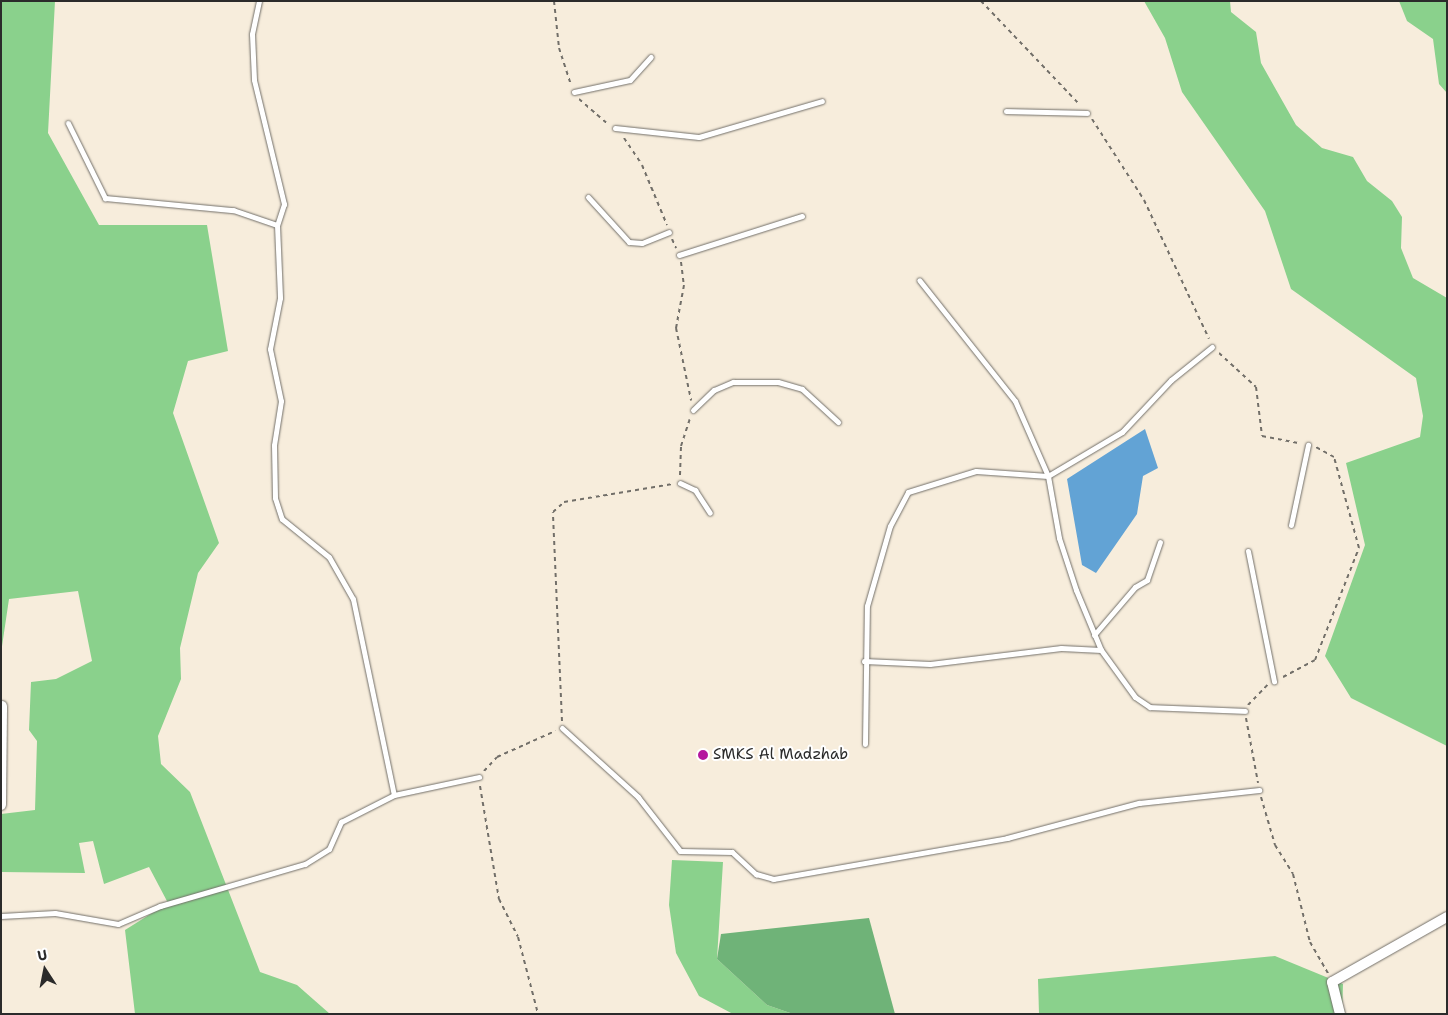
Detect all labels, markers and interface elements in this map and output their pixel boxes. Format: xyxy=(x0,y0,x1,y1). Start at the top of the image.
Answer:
place label: SMKS Al Madzhab xyxy=(713,746,848,764)
marker: SMKS Al Madzhab xyxy=(697,749,709,761)
north arrow xyxy=(20,945,70,995)
text: U xyxy=(36,946,49,965)

